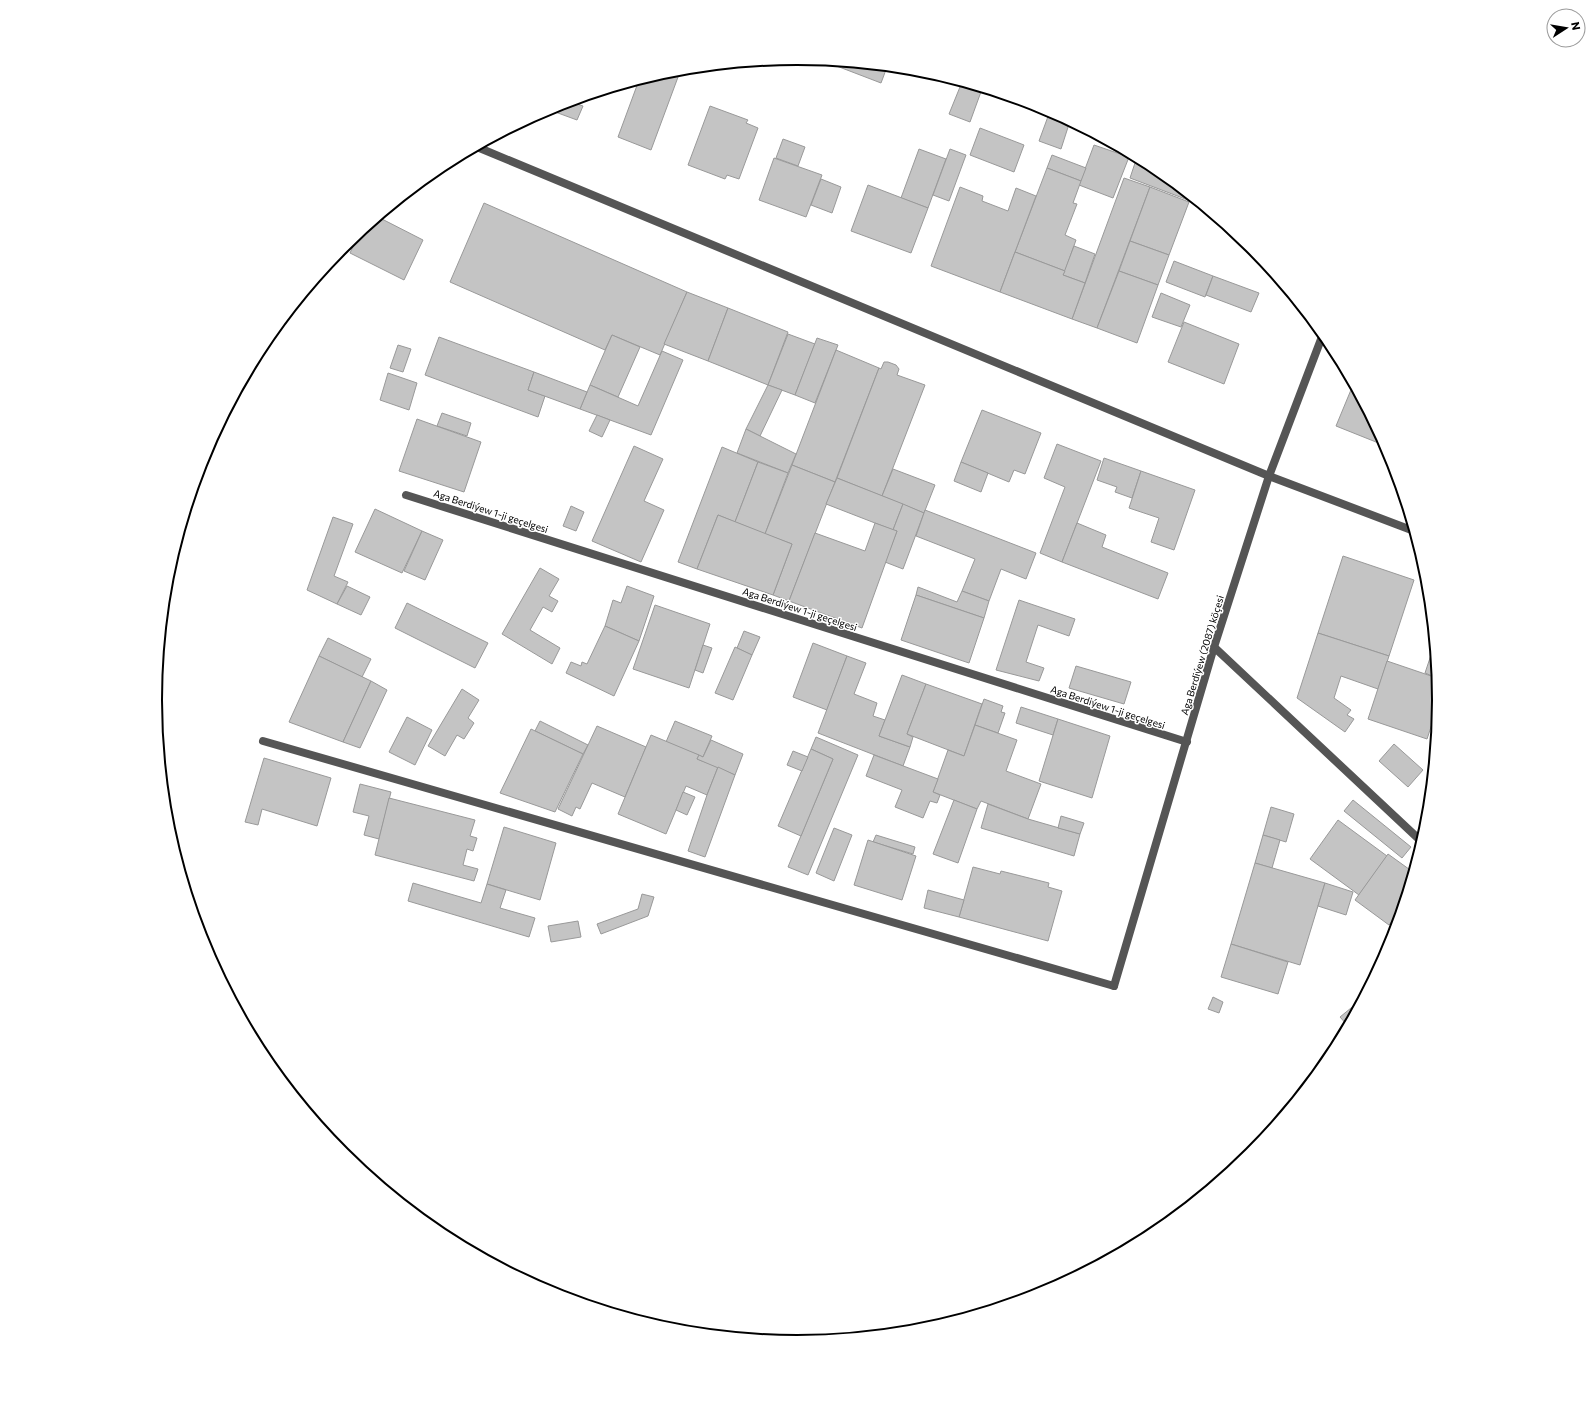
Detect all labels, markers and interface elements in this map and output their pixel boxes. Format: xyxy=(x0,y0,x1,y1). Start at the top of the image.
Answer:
north arrow xyxy=(1546,8,1586,48)
text: N xyxy=(1569,20,1583,31)
street label: Aga Berdiýew 1-ji geçelgesi xyxy=(432,487,550,535)
street label: Aga Berdiýew 1-ji geçelgesi xyxy=(741,585,859,633)
street label: Aga Berdiýew (2087) köçesi xyxy=(1178,594,1226,716)
street label: Aga Berdiýew 1-ji geçelgesi xyxy=(1049,683,1167,731)

